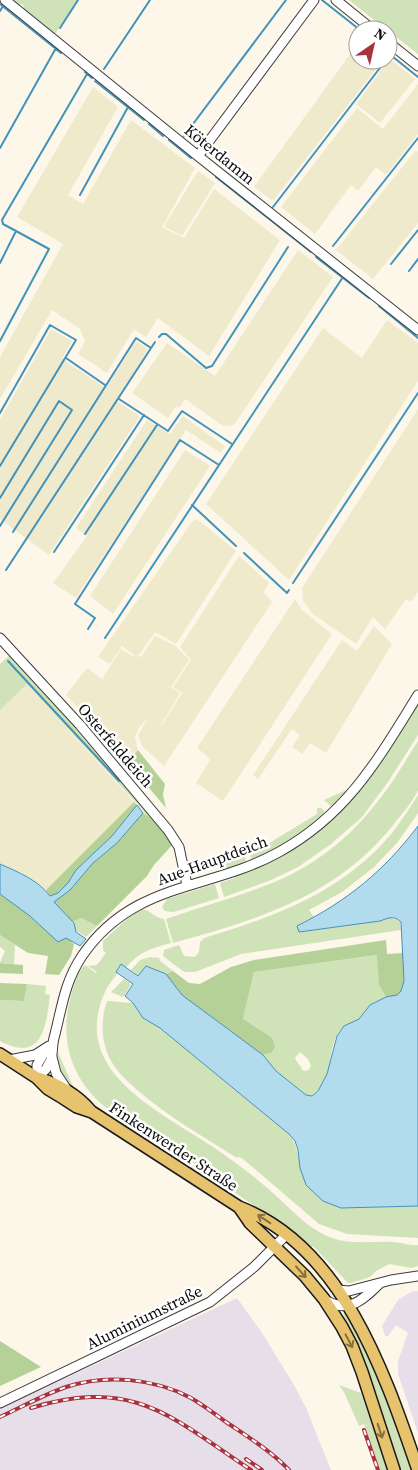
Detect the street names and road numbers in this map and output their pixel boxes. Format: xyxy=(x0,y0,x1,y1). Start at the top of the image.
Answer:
street label: Köterdamm xyxy=(180,119,260,189)
street label: Osterfelddeich xyxy=(73,698,159,792)
street label: Aue-Hauptdeich xyxy=(154,830,271,890)
street label: Finkenwerder Straße xyxy=(105,1096,243,1196)
street label: Aluminiumstraße xyxy=(82,1279,206,1355)

